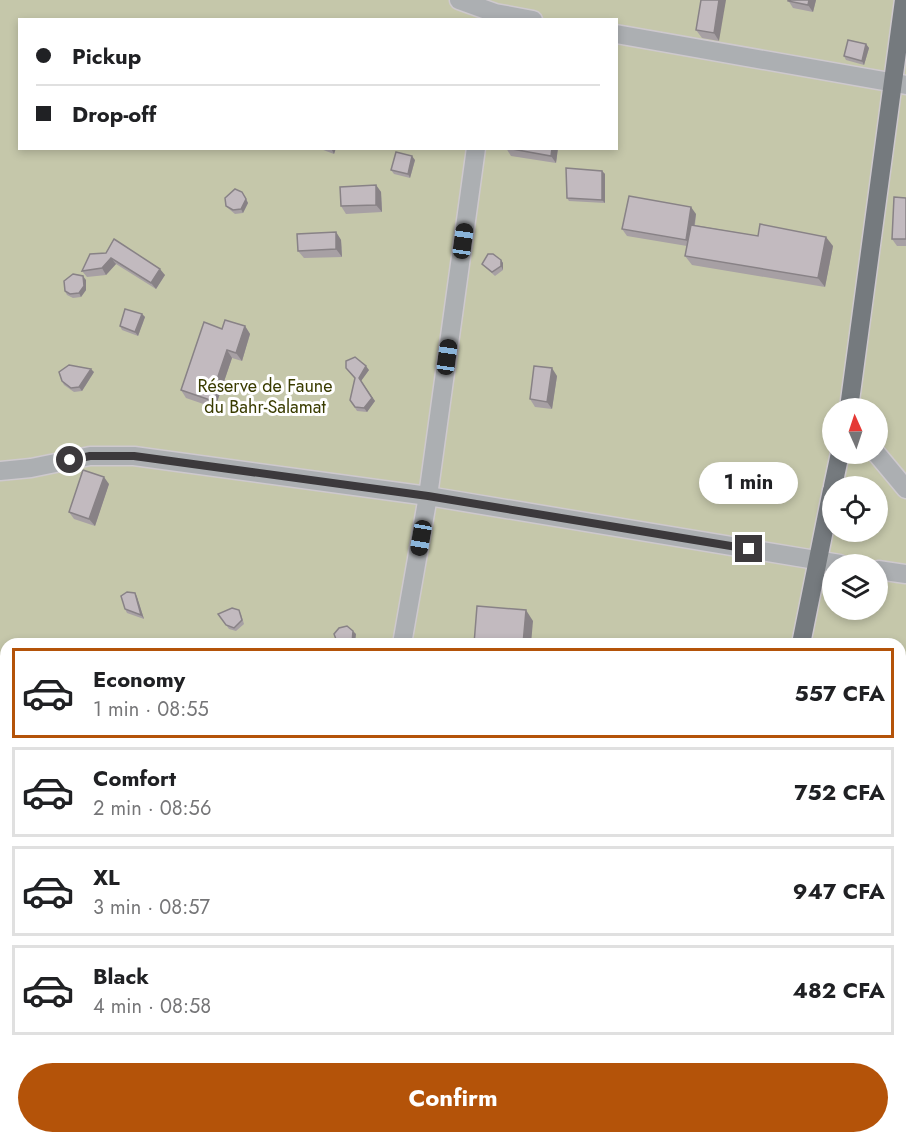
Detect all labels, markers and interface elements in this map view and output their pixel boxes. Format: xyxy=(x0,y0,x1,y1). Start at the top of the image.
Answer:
text: Pickup xyxy=(72,40,141,72)
text: Drop-off xyxy=(72,98,156,130)
car xyxy=(452,222,474,260)
car xyxy=(436,338,458,376)
park label: Réserve de Faune du Bahr-Salamat xyxy=(197,373,333,420)
north arrow xyxy=(822,398,888,464)
map controls xyxy=(822,398,888,620)
route start xyxy=(56,446,83,473)
callout: 1 min xyxy=(700,462,798,504)
text: 1 min xyxy=(724,468,773,497)
button: locate xyxy=(822,476,888,542)
car xyxy=(409,519,433,557)
route end xyxy=(735,535,762,562)
button: layers xyxy=(822,554,888,620)
text: Economy xyxy=(93,663,185,695)
icon: car xyxy=(21,666,75,720)
text: 557 CFA xyxy=(795,677,885,709)
text: 1 min · 08:55 xyxy=(93,695,209,724)
text: Comfort xyxy=(93,762,176,794)
icon: car xyxy=(21,765,75,819)
text: 752 CFA xyxy=(794,776,885,808)
text: 2 min · 08:56 xyxy=(93,794,211,823)
text: XL xyxy=(93,861,120,893)
icon: car xyxy=(21,864,75,918)
text: 947 CFA xyxy=(793,875,885,907)
text: 3 min · 08:57 xyxy=(93,893,210,922)
text: Black xyxy=(93,960,149,992)
icon: car xyxy=(21,963,75,1017)
text: 482 CFA xyxy=(793,974,885,1006)
text: 4 min · 08:58 xyxy=(93,992,211,1021)
button: Confirm xyxy=(18,1063,888,1132)

